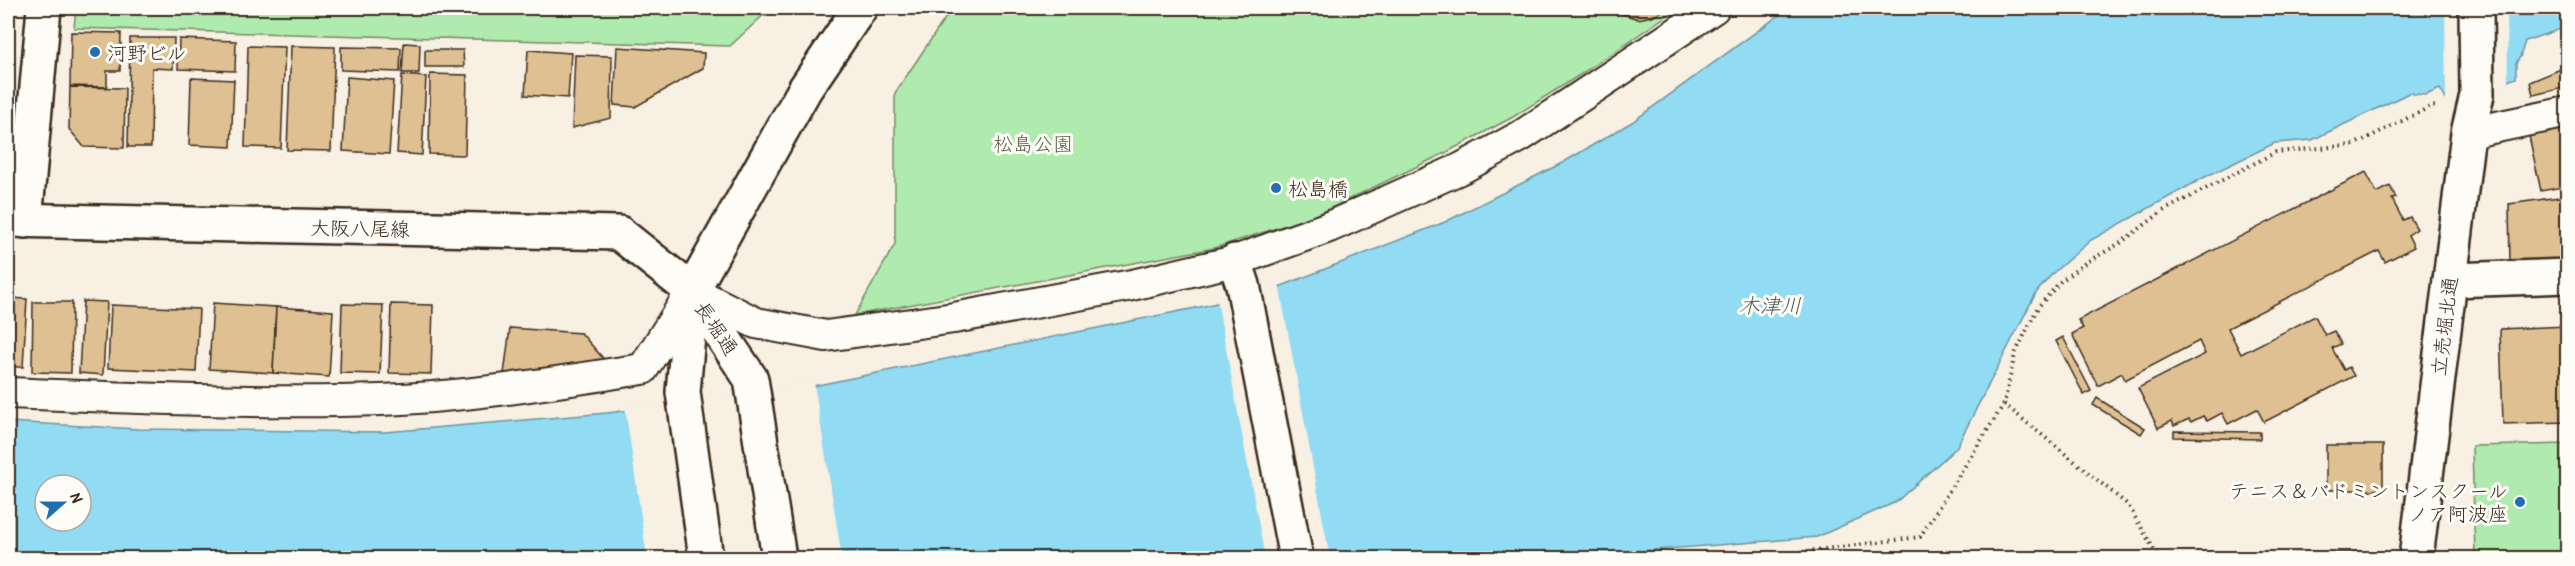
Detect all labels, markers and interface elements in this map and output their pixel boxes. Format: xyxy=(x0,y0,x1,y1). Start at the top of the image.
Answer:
place label: 河野ビル xyxy=(107,39,187,66)
marker: 河野ビル xyxy=(88,45,102,59)
park label: 松島公園 xyxy=(993,130,1073,157)
place label: 松島橋 xyxy=(1288,175,1348,202)
marker: 松島橋 xyxy=(1269,181,1283,195)
street label: 大阪八尾線 xyxy=(310,214,410,242)
street label: 立売堀北通 xyxy=(2425,275,2463,377)
water label: 木津川 xyxy=(1739,291,1802,320)
street label: 長堀通 xyxy=(689,296,745,360)
north arrow xyxy=(33,473,93,533)
place label: テニス＆バドミントンスクール ノア阿波座 xyxy=(2229,477,2508,527)
text: N xyxy=(65,490,89,506)
marker: テニス＆バドミントンスクール ノア阿波座 xyxy=(2513,495,2527,509)

